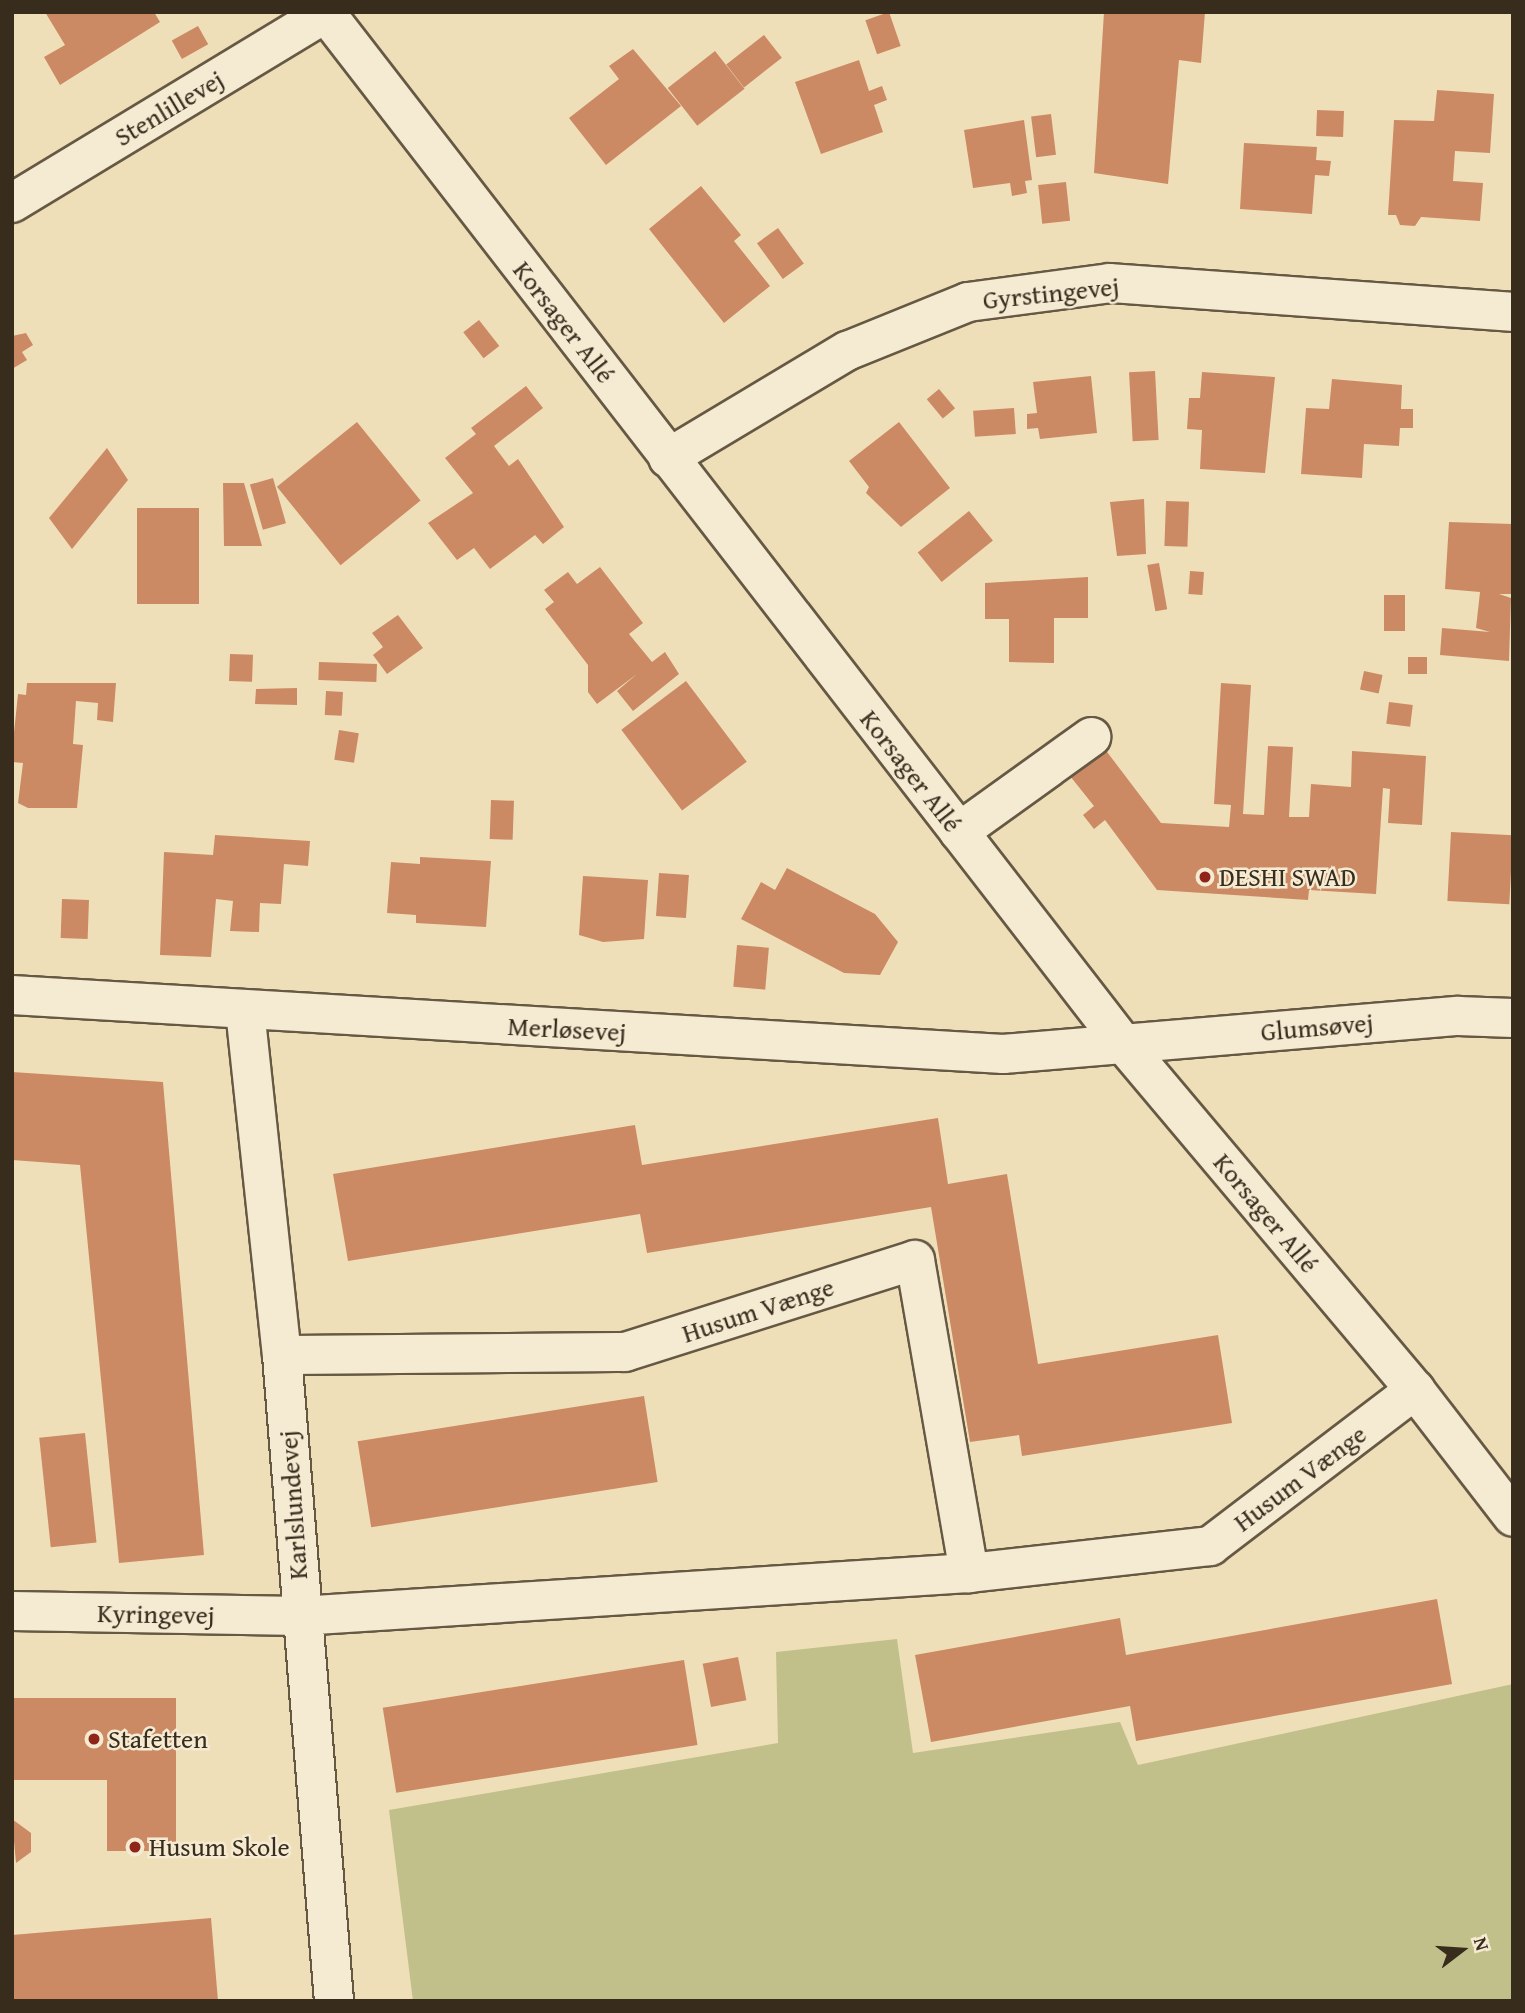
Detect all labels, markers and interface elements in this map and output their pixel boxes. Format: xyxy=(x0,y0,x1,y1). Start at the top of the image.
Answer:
street label: Stenlillevej xyxy=(109,63,229,153)
street label: Korsager Allé xyxy=(507,255,621,389)
street label: Gyrstingevej xyxy=(981,270,1121,316)
street label: Korsager Allé xyxy=(854,704,968,838)
place label: DESHI SWAD xyxy=(1219,861,1356,893)
marker: DESHI SWAD xyxy=(1197,869,1213,885)
street label: Glumsøvej xyxy=(1259,1007,1375,1047)
street label: Merløsevej xyxy=(507,1010,627,1048)
street label: Korsager Allé xyxy=(1207,1147,1325,1279)
street label: Husum Vænge xyxy=(678,1271,838,1349)
street label: Husum Vænge xyxy=(1228,1418,1372,1538)
street label: Karlslundevej xyxy=(272,1429,314,1581)
street label: Kyringevej xyxy=(97,1597,215,1631)
place label: Stafetten xyxy=(108,1723,208,1755)
marker: Stafetten xyxy=(86,1731,102,1747)
place label: Husum Skole xyxy=(149,1831,290,1863)
marker: Husum Skole xyxy=(127,1839,143,1855)
north arrow xyxy=(1427,1915,1497,1985)
text: N xyxy=(1467,1934,1497,1954)

